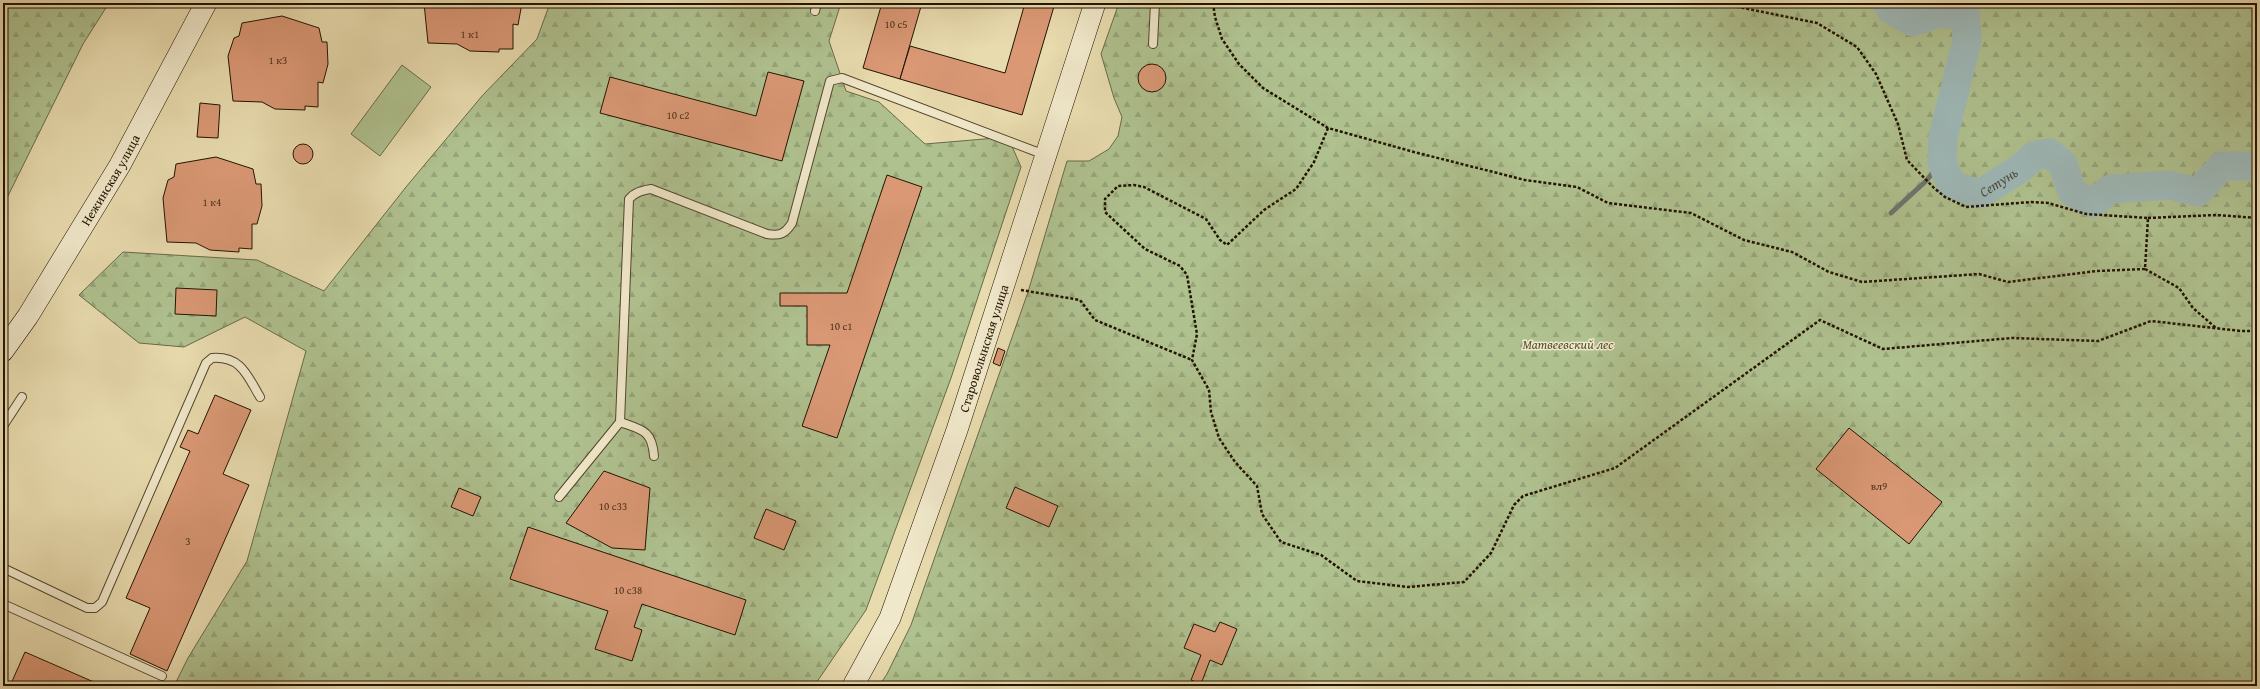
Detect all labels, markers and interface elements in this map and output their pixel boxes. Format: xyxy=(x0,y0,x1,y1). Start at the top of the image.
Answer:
house number: 10 с5 xyxy=(884,16,908,32)
house number: 1 к1 xyxy=(461,26,479,42)
house number: 1 к3 xyxy=(269,52,287,68)
house number: 10 с2 xyxy=(666,107,690,123)
street label: Нежинская улица xyxy=(76,130,145,229)
water label: Сетунь xyxy=(1975,162,2022,202)
house number: 1 к4 xyxy=(203,194,221,210)
street label: Староволынская улица xyxy=(954,281,1014,415)
house number: 10 с1 xyxy=(829,318,853,334)
park label: Матвеевский лес xyxy=(1522,335,1614,354)
house number: вл9 xyxy=(1871,478,1887,494)
house number: 10 с33 xyxy=(599,498,627,514)
house number: 3 xyxy=(185,533,191,549)
house number: 10 с38 xyxy=(614,582,642,598)

